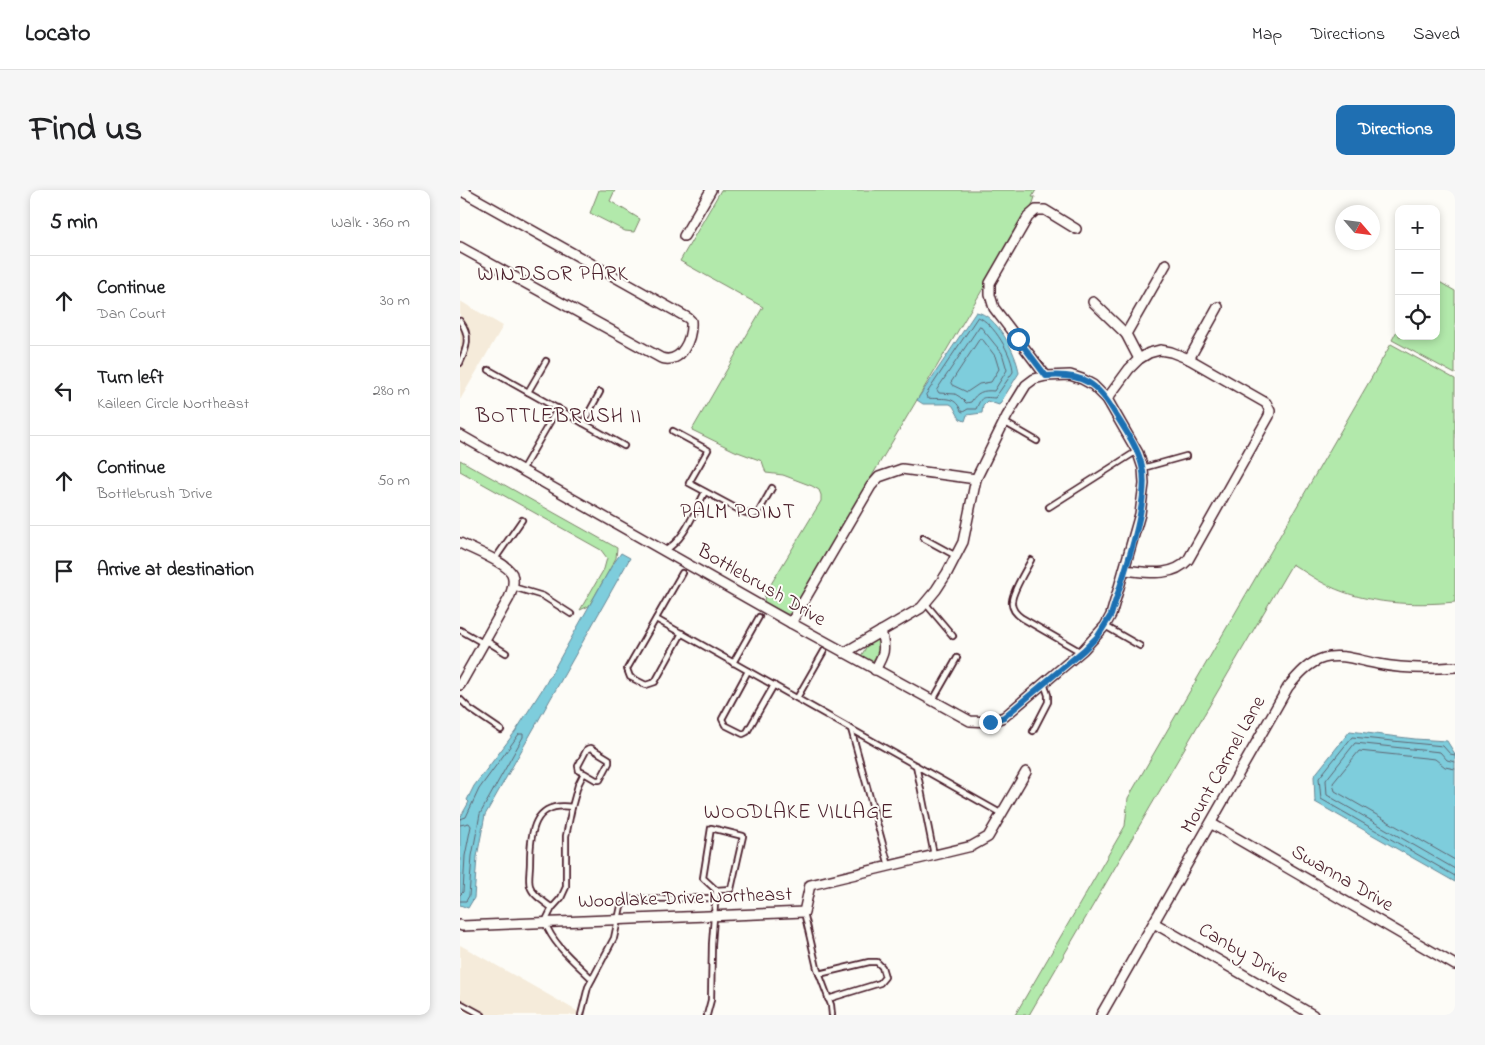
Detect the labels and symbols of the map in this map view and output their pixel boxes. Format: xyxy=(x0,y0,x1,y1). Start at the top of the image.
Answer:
north arrow xyxy=(1335,205,1380,250)
district label: WINDSOR PARK xyxy=(477,260,629,290)
route start xyxy=(1007,328,1030,351)
district label: BOTTLEBRUSH II xyxy=(475,402,642,432)
district label: PALM POINT xyxy=(680,498,796,528)
street label: Bottlebrush Drive xyxy=(690,537,831,635)
street label: Mount Carmel Lane xyxy=(1174,691,1274,839)
route end xyxy=(979,711,1002,734)
district label: WOODLAKE VILLAGE xyxy=(704,798,894,828)
street label: Swanna Drive xyxy=(1285,838,1399,920)
street label: Woodlake Drive Northeast xyxy=(577,881,793,917)
street label: Canby Drive xyxy=(1192,916,1294,992)

